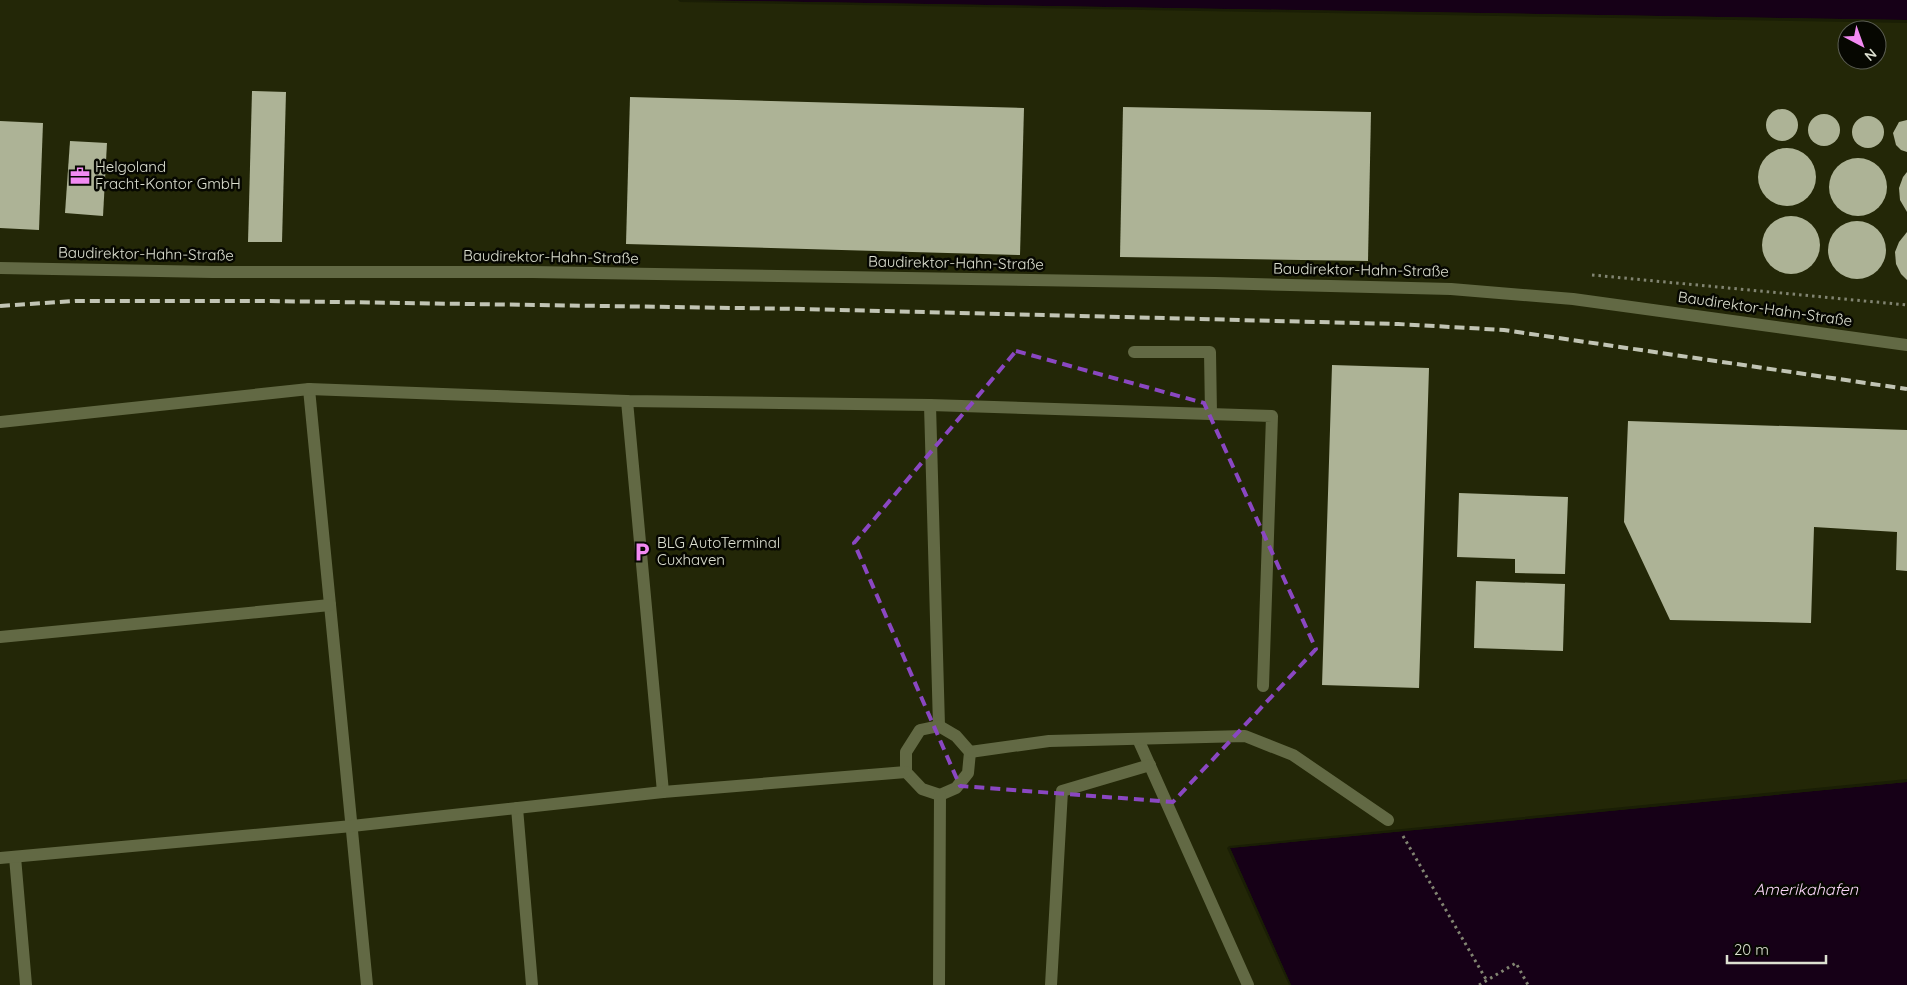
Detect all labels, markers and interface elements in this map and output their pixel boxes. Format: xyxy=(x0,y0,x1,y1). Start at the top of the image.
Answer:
north arrow xyxy=(1837,20,1887,70)
text: N xyxy=(1861,45,1880,65)
place label: Helgoland Fracht-Kontor GmbH xyxy=(95,157,241,193)
office icon: Helgoland Fracht-Kontor GmbH xyxy=(69,165,91,187)
street label: Baudirektor-Hahn-Straße xyxy=(58,242,234,265)
street label: Baudirektor-Hahn-Straße xyxy=(463,245,639,268)
street label: Baudirektor-Hahn-Straße xyxy=(868,251,1044,274)
street label: Baudirektor-Hahn-Straße xyxy=(1273,258,1449,281)
street label: Baudirektor-Hahn-Straße xyxy=(1677,287,1853,330)
place label: BLG AutoTerminal Cuxhaven xyxy=(657,533,780,569)
parking icon: BLG AutoTerminal Cuxhaven xyxy=(631,541,653,563)
water label: Amerikahafen xyxy=(1754,879,1859,899)
scale bar xyxy=(1727,932,1826,964)
text: 20 m xyxy=(1734,940,1769,959)

